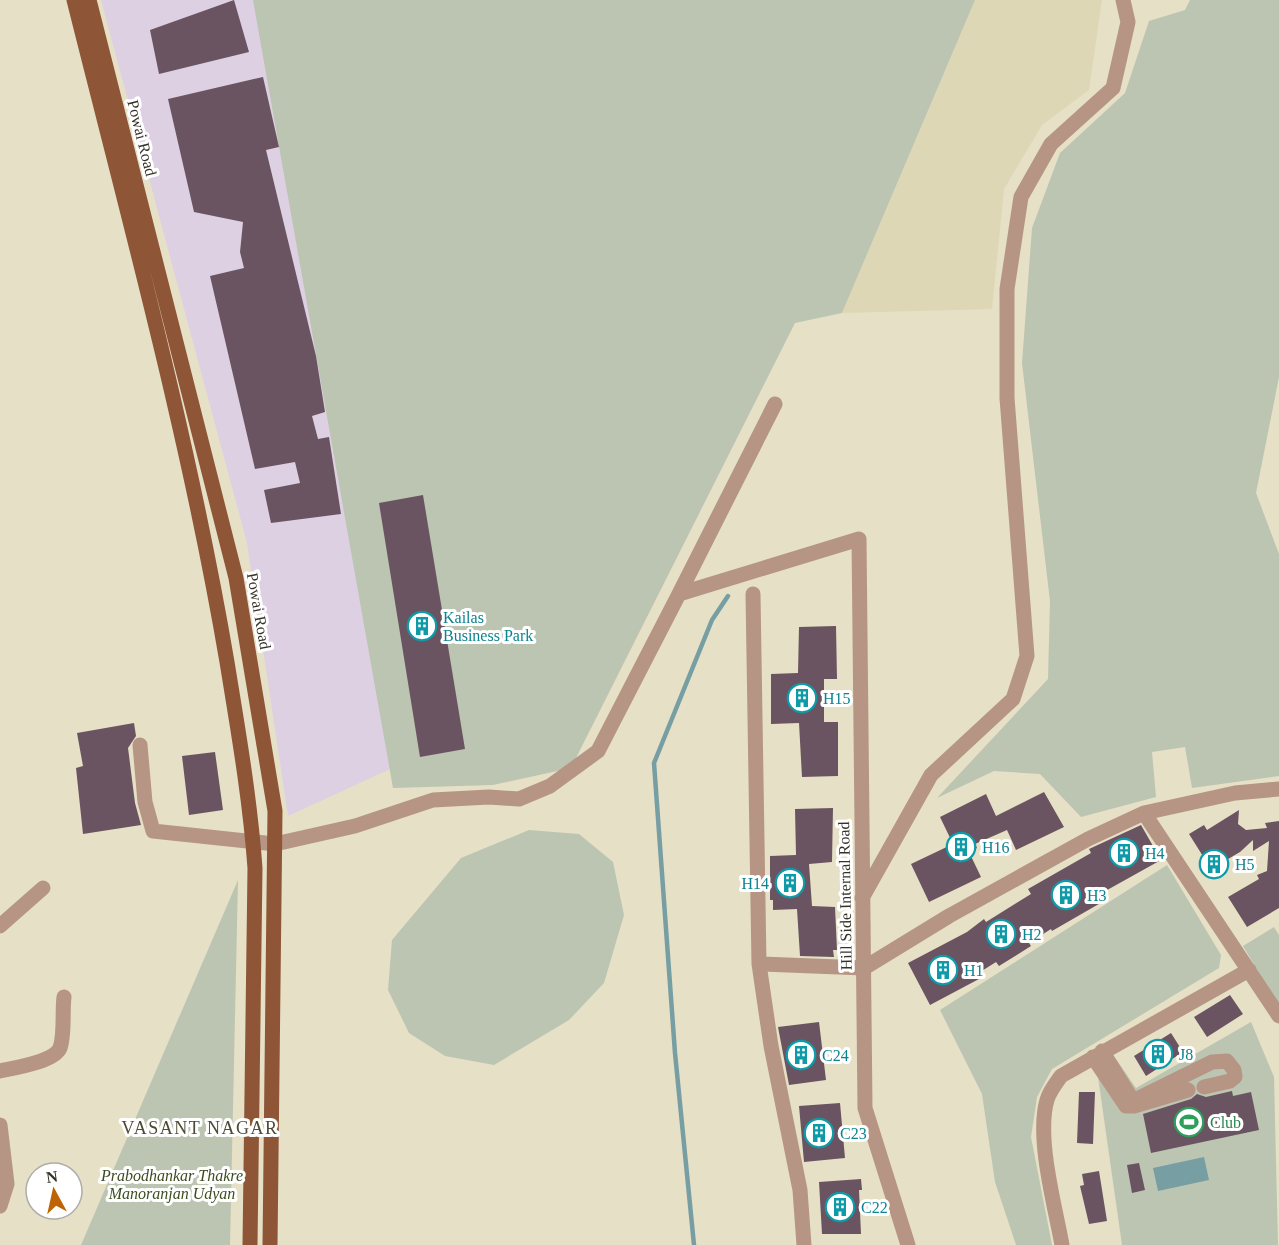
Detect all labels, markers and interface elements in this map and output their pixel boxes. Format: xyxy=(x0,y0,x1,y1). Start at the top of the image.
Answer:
street label: Powai Road xyxy=(124,98,160,178)
street label: Powai Road xyxy=(244,571,274,651)
place label: Kailas Business Park xyxy=(443,609,533,644)
building icon: Kailas Business Park xyxy=(406,610,438,642)
building icon: H15 xyxy=(786,682,818,714)
place label: H15 xyxy=(823,690,851,707)
street label: Hill Side Internal Road xyxy=(835,821,855,971)
building icon: H16 xyxy=(945,831,977,863)
building icon: H4 xyxy=(1108,837,1140,869)
place label: H16 xyxy=(982,839,1010,856)
place label: H4 xyxy=(1145,845,1165,862)
building icon: H5 xyxy=(1198,848,1230,880)
place label: H5 xyxy=(1235,856,1255,873)
building icon: H14 xyxy=(774,867,806,899)
place label: H14 xyxy=(741,875,769,892)
building icon: H3 xyxy=(1050,879,1082,911)
place label: H3 xyxy=(1087,887,1107,904)
building icon: H2 xyxy=(985,918,1017,950)
place label: H2 xyxy=(1022,926,1042,943)
building icon: H1 xyxy=(927,954,959,986)
place label: H1 xyxy=(964,962,984,979)
building icon: J8 xyxy=(1142,1038,1174,1070)
building icon: C24 xyxy=(785,1039,817,1071)
place label: J8 xyxy=(1179,1046,1193,1063)
place label: C24 xyxy=(822,1047,849,1064)
sports icon: Club xyxy=(1173,1106,1205,1138)
place label: Club xyxy=(1210,1114,1241,1131)
building icon: C23 xyxy=(803,1117,835,1149)
district label: VASANT NAGAR xyxy=(122,1118,278,1138)
place label: C23 xyxy=(840,1125,867,1142)
north arrow xyxy=(24,1161,84,1221)
text: N xyxy=(45,1167,59,1186)
park label: Prabodhankar Thakre Manoranjan Udyan xyxy=(100,1167,243,1203)
building icon: C22 xyxy=(824,1191,856,1223)
place label: C22 xyxy=(861,1199,888,1216)

